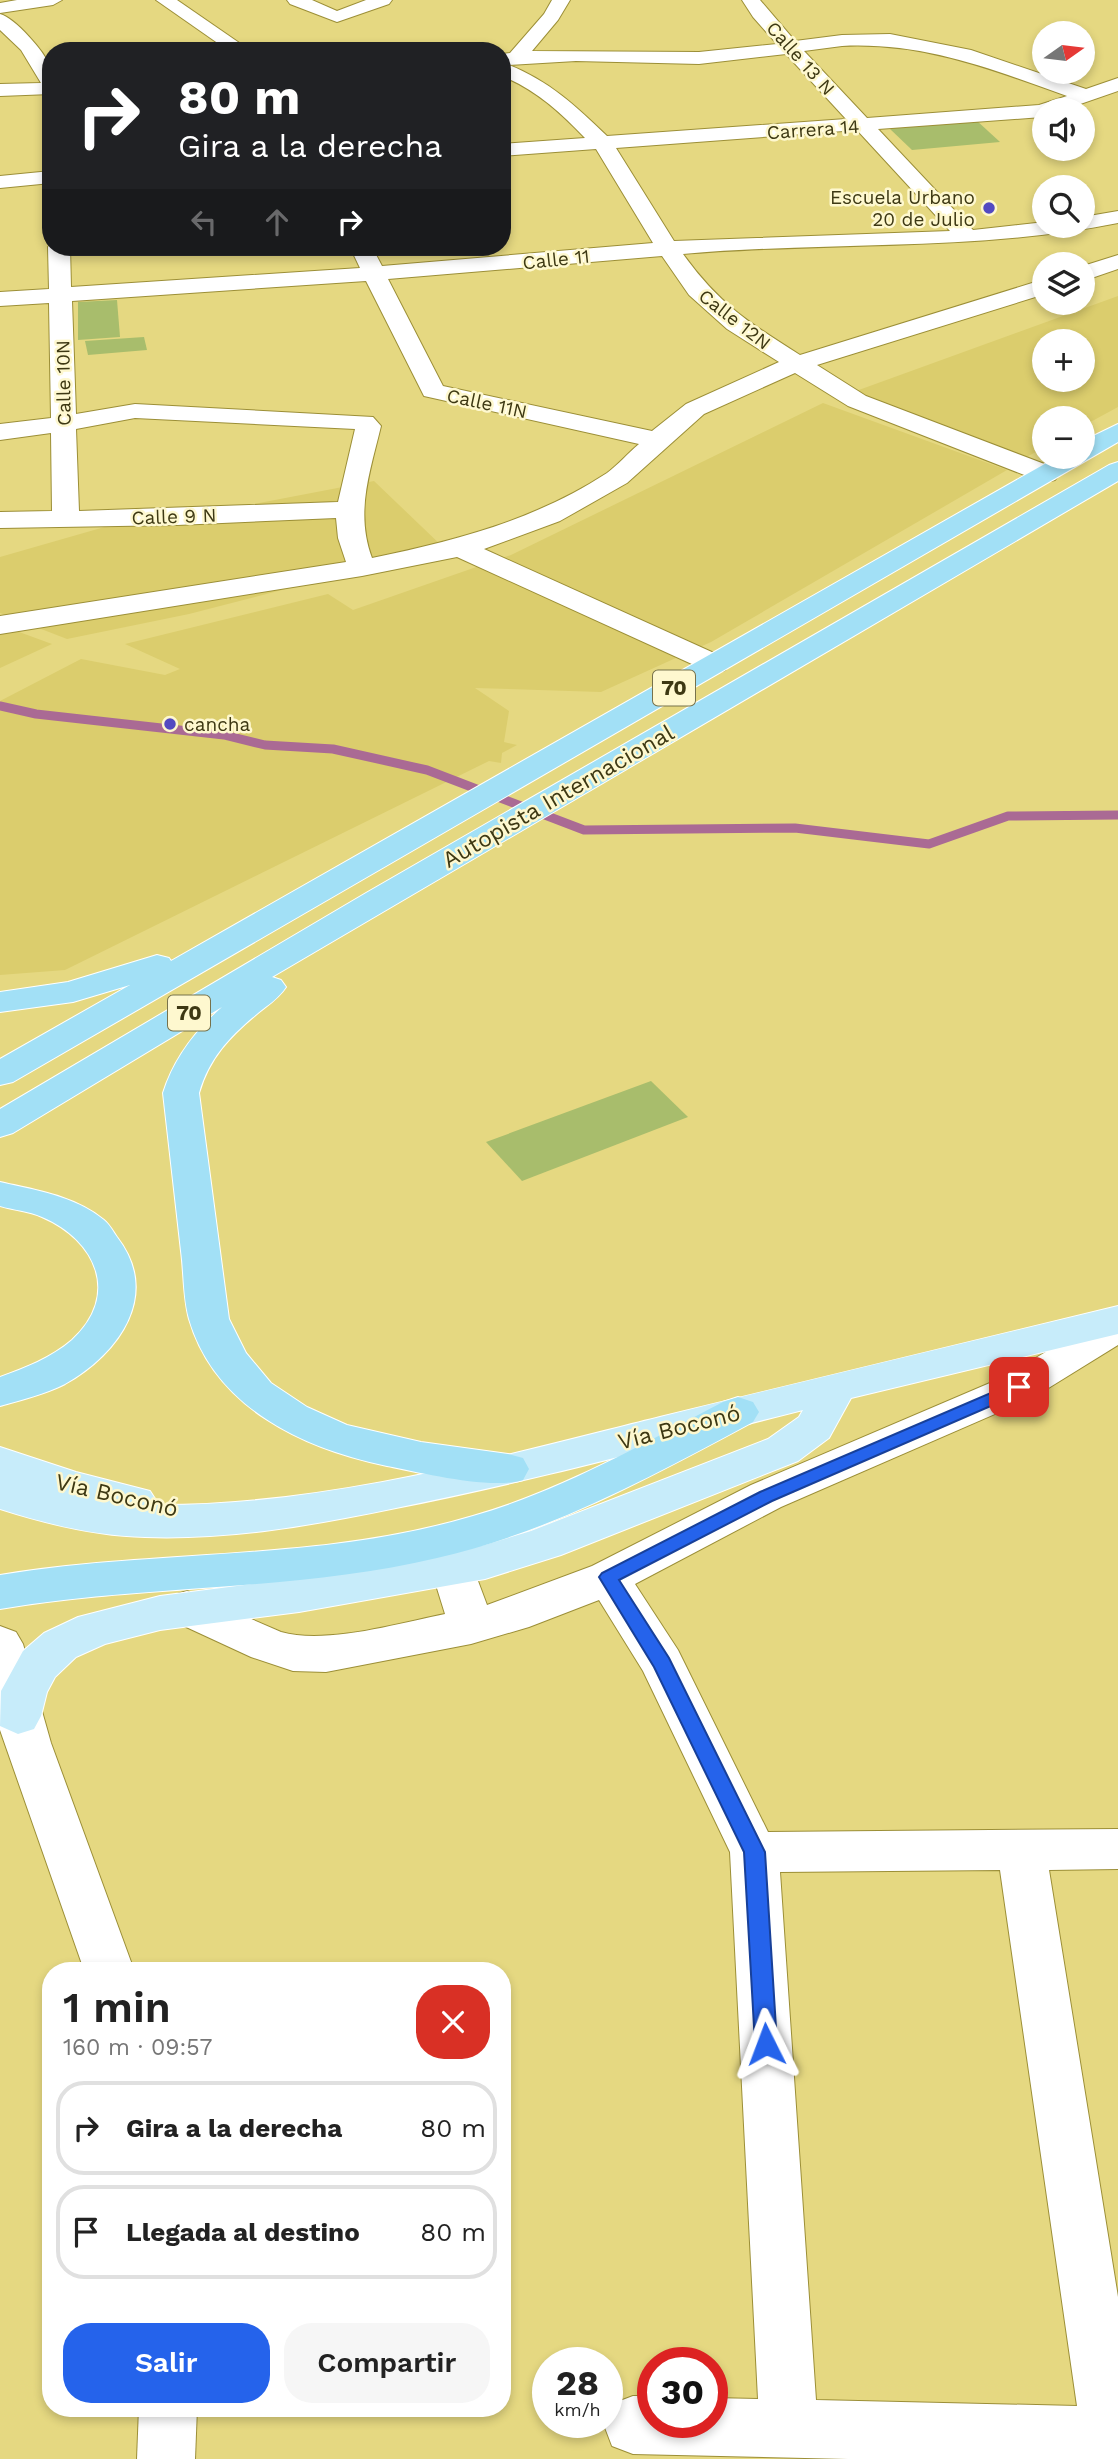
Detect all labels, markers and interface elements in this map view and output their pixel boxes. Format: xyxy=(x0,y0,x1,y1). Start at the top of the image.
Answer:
street label: Calle 13 N xyxy=(762,17,840,100)
north arrow xyxy=(1032,21,1096,84)
map controls xyxy=(1032,21,1095,469)
text: 80 m xyxy=(178,68,300,126)
icon: right xyxy=(63,70,154,161)
button: sound xyxy=(1032,98,1095,161)
street label: Carrera 14 xyxy=(766,115,860,144)
text: Gira a la derecha xyxy=(178,127,442,165)
button: search xyxy=(1032,175,1095,238)
place label: Escuela Urbano 20 de Julio xyxy=(830,186,975,231)
marker: Escuela Urbano 20 de Julio xyxy=(981,200,997,216)
icon: left xyxy=(185,203,223,241)
icon: ahead xyxy=(258,203,296,241)
icon: right xyxy=(331,203,369,241)
street label: Calle 11 xyxy=(521,245,591,274)
button: layers xyxy=(1032,252,1095,315)
street label: Calle 12N xyxy=(694,284,775,355)
button: + xyxy=(1032,329,1095,392)
street label: Calle 10N xyxy=(51,340,76,426)
street label: Calle 11N xyxy=(445,384,529,423)
button: − xyxy=(1032,406,1095,469)
street label: Calle 9 N xyxy=(131,504,217,529)
road number: 70 xyxy=(653,670,695,706)
place label: cancha xyxy=(184,713,251,736)
marker: cancha xyxy=(162,716,178,732)
street label: Autopista Internacional xyxy=(438,719,679,874)
road number: 70 xyxy=(168,996,210,1030)
pin xyxy=(989,1357,1049,1417)
icon: arrive xyxy=(1000,1368,1038,1406)
street label: Vía Boconó xyxy=(615,1399,743,1456)
street label: Vía Boconó xyxy=(53,1468,181,1523)
text: 1 min xyxy=(63,1983,171,2032)
button: close xyxy=(416,1985,490,2059)
position arrow xyxy=(729,2007,803,2081)
text: 160 m · 09:57 xyxy=(63,2034,213,2061)
icon: right xyxy=(67,2109,105,2147)
text: Gira a la derecha xyxy=(126,2113,342,2143)
text: 80 m xyxy=(420,2113,486,2143)
icon: arrive xyxy=(67,2213,105,2251)
text: Llegada al destino xyxy=(126,2217,360,2247)
text: 80 m xyxy=(420,2217,486,2247)
button: Salir xyxy=(63,2323,270,2403)
button: Compartir xyxy=(284,2323,490,2403)
speed limit sign: 30 xyxy=(637,2347,728,2438)
text: 28 xyxy=(556,2362,599,2404)
text: km/h xyxy=(554,2399,601,2420)

